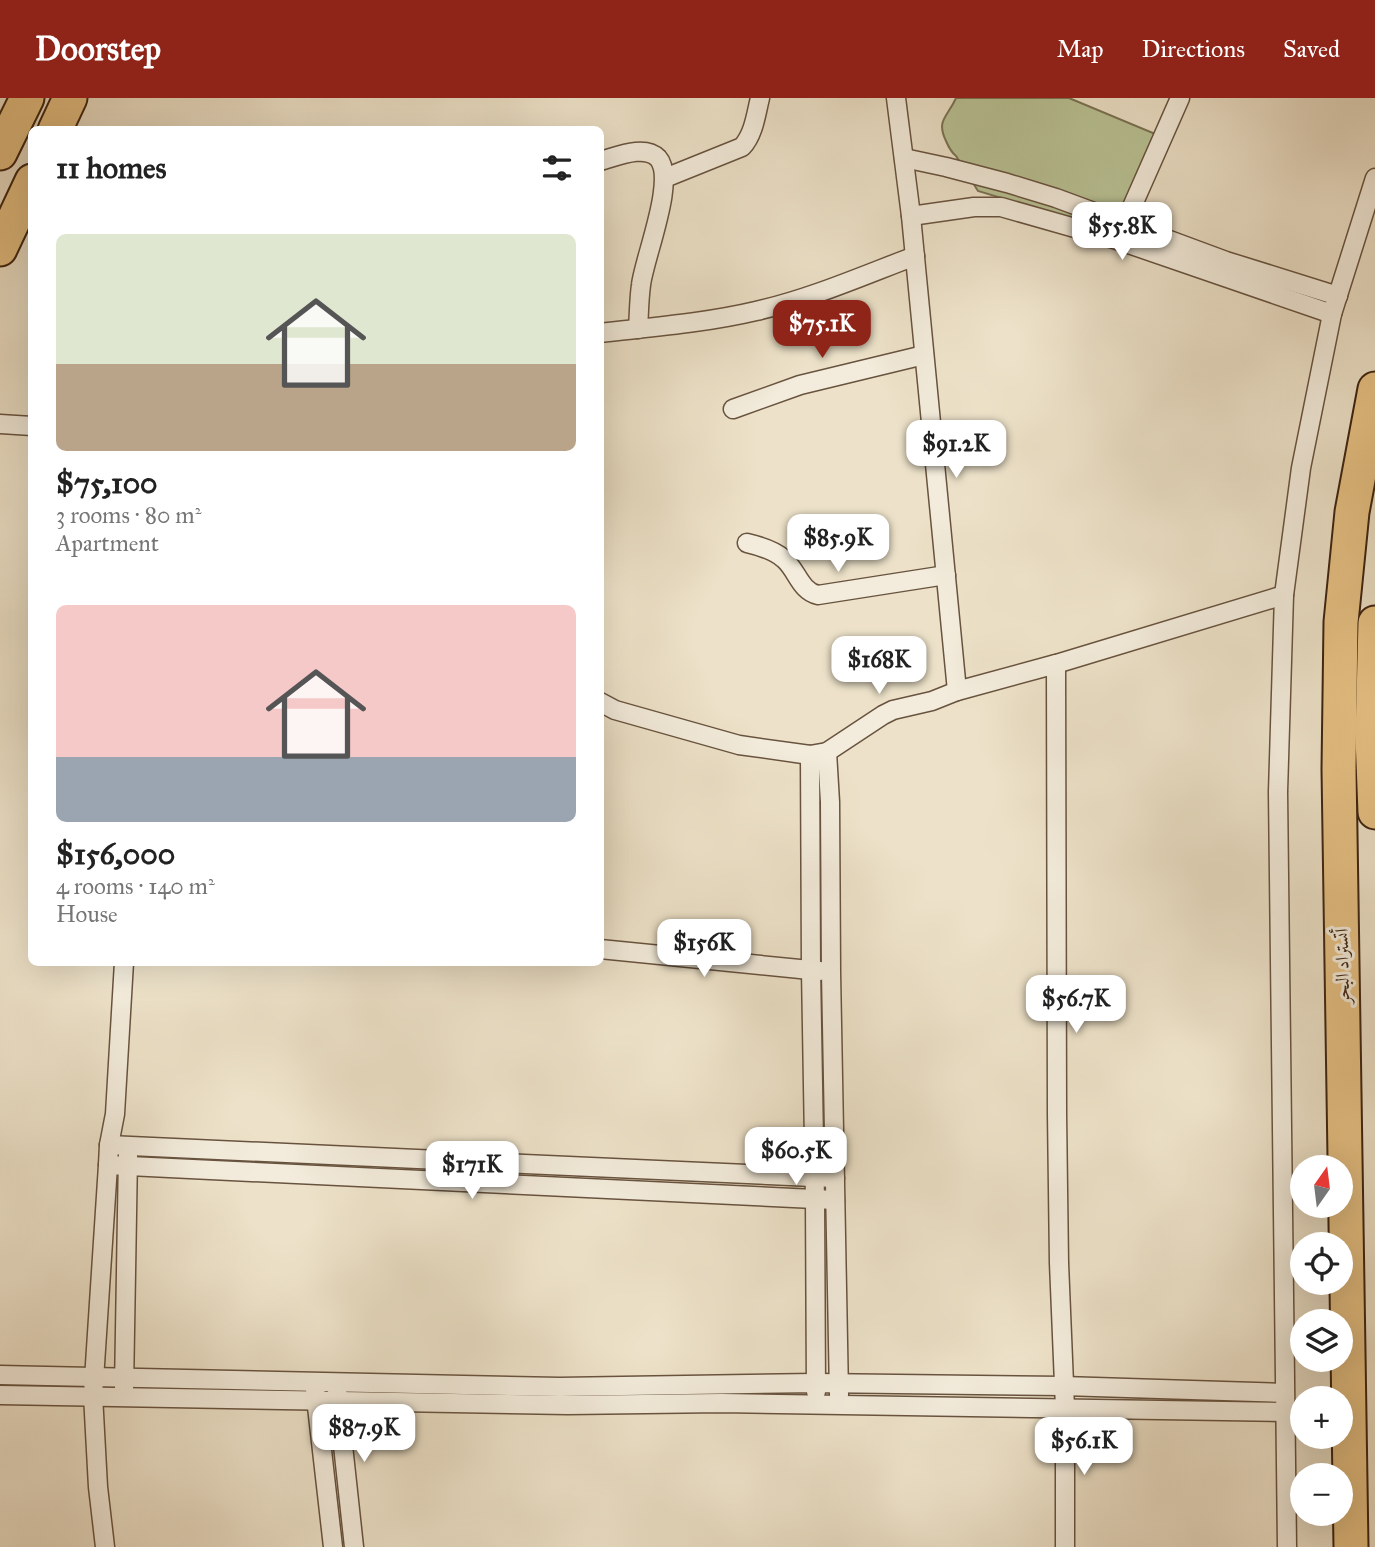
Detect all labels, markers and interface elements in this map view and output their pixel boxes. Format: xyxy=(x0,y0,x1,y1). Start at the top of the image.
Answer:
text: Doorstep xyxy=(35,29,161,69)
text: Map xyxy=(1057,34,1104,64)
text: Directions xyxy=(1142,34,1245,64)
text: Saved xyxy=(1283,34,1340,64)
icon: filters xyxy=(538,149,576,187)
text: 11 homes xyxy=(56,150,167,186)
pin: $55.8K xyxy=(1065,202,1179,262)
text: $55.8K xyxy=(1088,211,1156,239)
icon: home xyxy=(253,280,379,406)
pin: $75.1K xyxy=(765,300,879,360)
text: $75.1K xyxy=(789,309,855,337)
pin: $91.2K xyxy=(899,420,1013,480)
text: $91.2K xyxy=(922,429,990,457)
text: $75,100 xyxy=(56,465,158,501)
text: 3 rooms · 80 m² xyxy=(56,501,201,529)
pin: $85.9K xyxy=(781,514,895,574)
text: $85.9K xyxy=(803,523,873,551)
text: Apartment xyxy=(56,529,159,557)
pin: $168K xyxy=(830,636,928,696)
text: $168K xyxy=(847,645,911,673)
icon: home xyxy=(253,651,379,777)
text: $156,000 xyxy=(56,836,175,872)
text: 4 rooms · 140 m² xyxy=(56,872,215,900)
text: House xyxy=(56,900,118,928)
pin: $156K xyxy=(655,920,753,979)
text: $156K xyxy=(673,928,735,956)
street label: أتستراد البحر xyxy=(1329,928,1355,1006)
pin: $56.7K xyxy=(1019,976,1133,1035)
text: $56.7K xyxy=(1042,984,1110,1012)
pin: $60.5K xyxy=(739,1128,853,1187)
text: $60.5K xyxy=(761,1136,831,1164)
pin: $171K xyxy=(423,1142,521,1201)
text: $171K xyxy=(442,1150,502,1178)
north arrow xyxy=(1290,1155,1353,1218)
map controls xyxy=(1290,1155,1353,1526)
button: locate xyxy=(1290,1232,1353,1295)
button: layers xyxy=(1290,1309,1353,1372)
button: + xyxy=(1290,1386,1353,1449)
pin: $87.9K xyxy=(307,1404,421,1464)
text: $87.9K xyxy=(328,1413,400,1441)
pin: $56.1K xyxy=(1027,1418,1141,1477)
text: $56.1K xyxy=(1051,1426,1117,1454)
button: − xyxy=(1290,1463,1353,1526)

